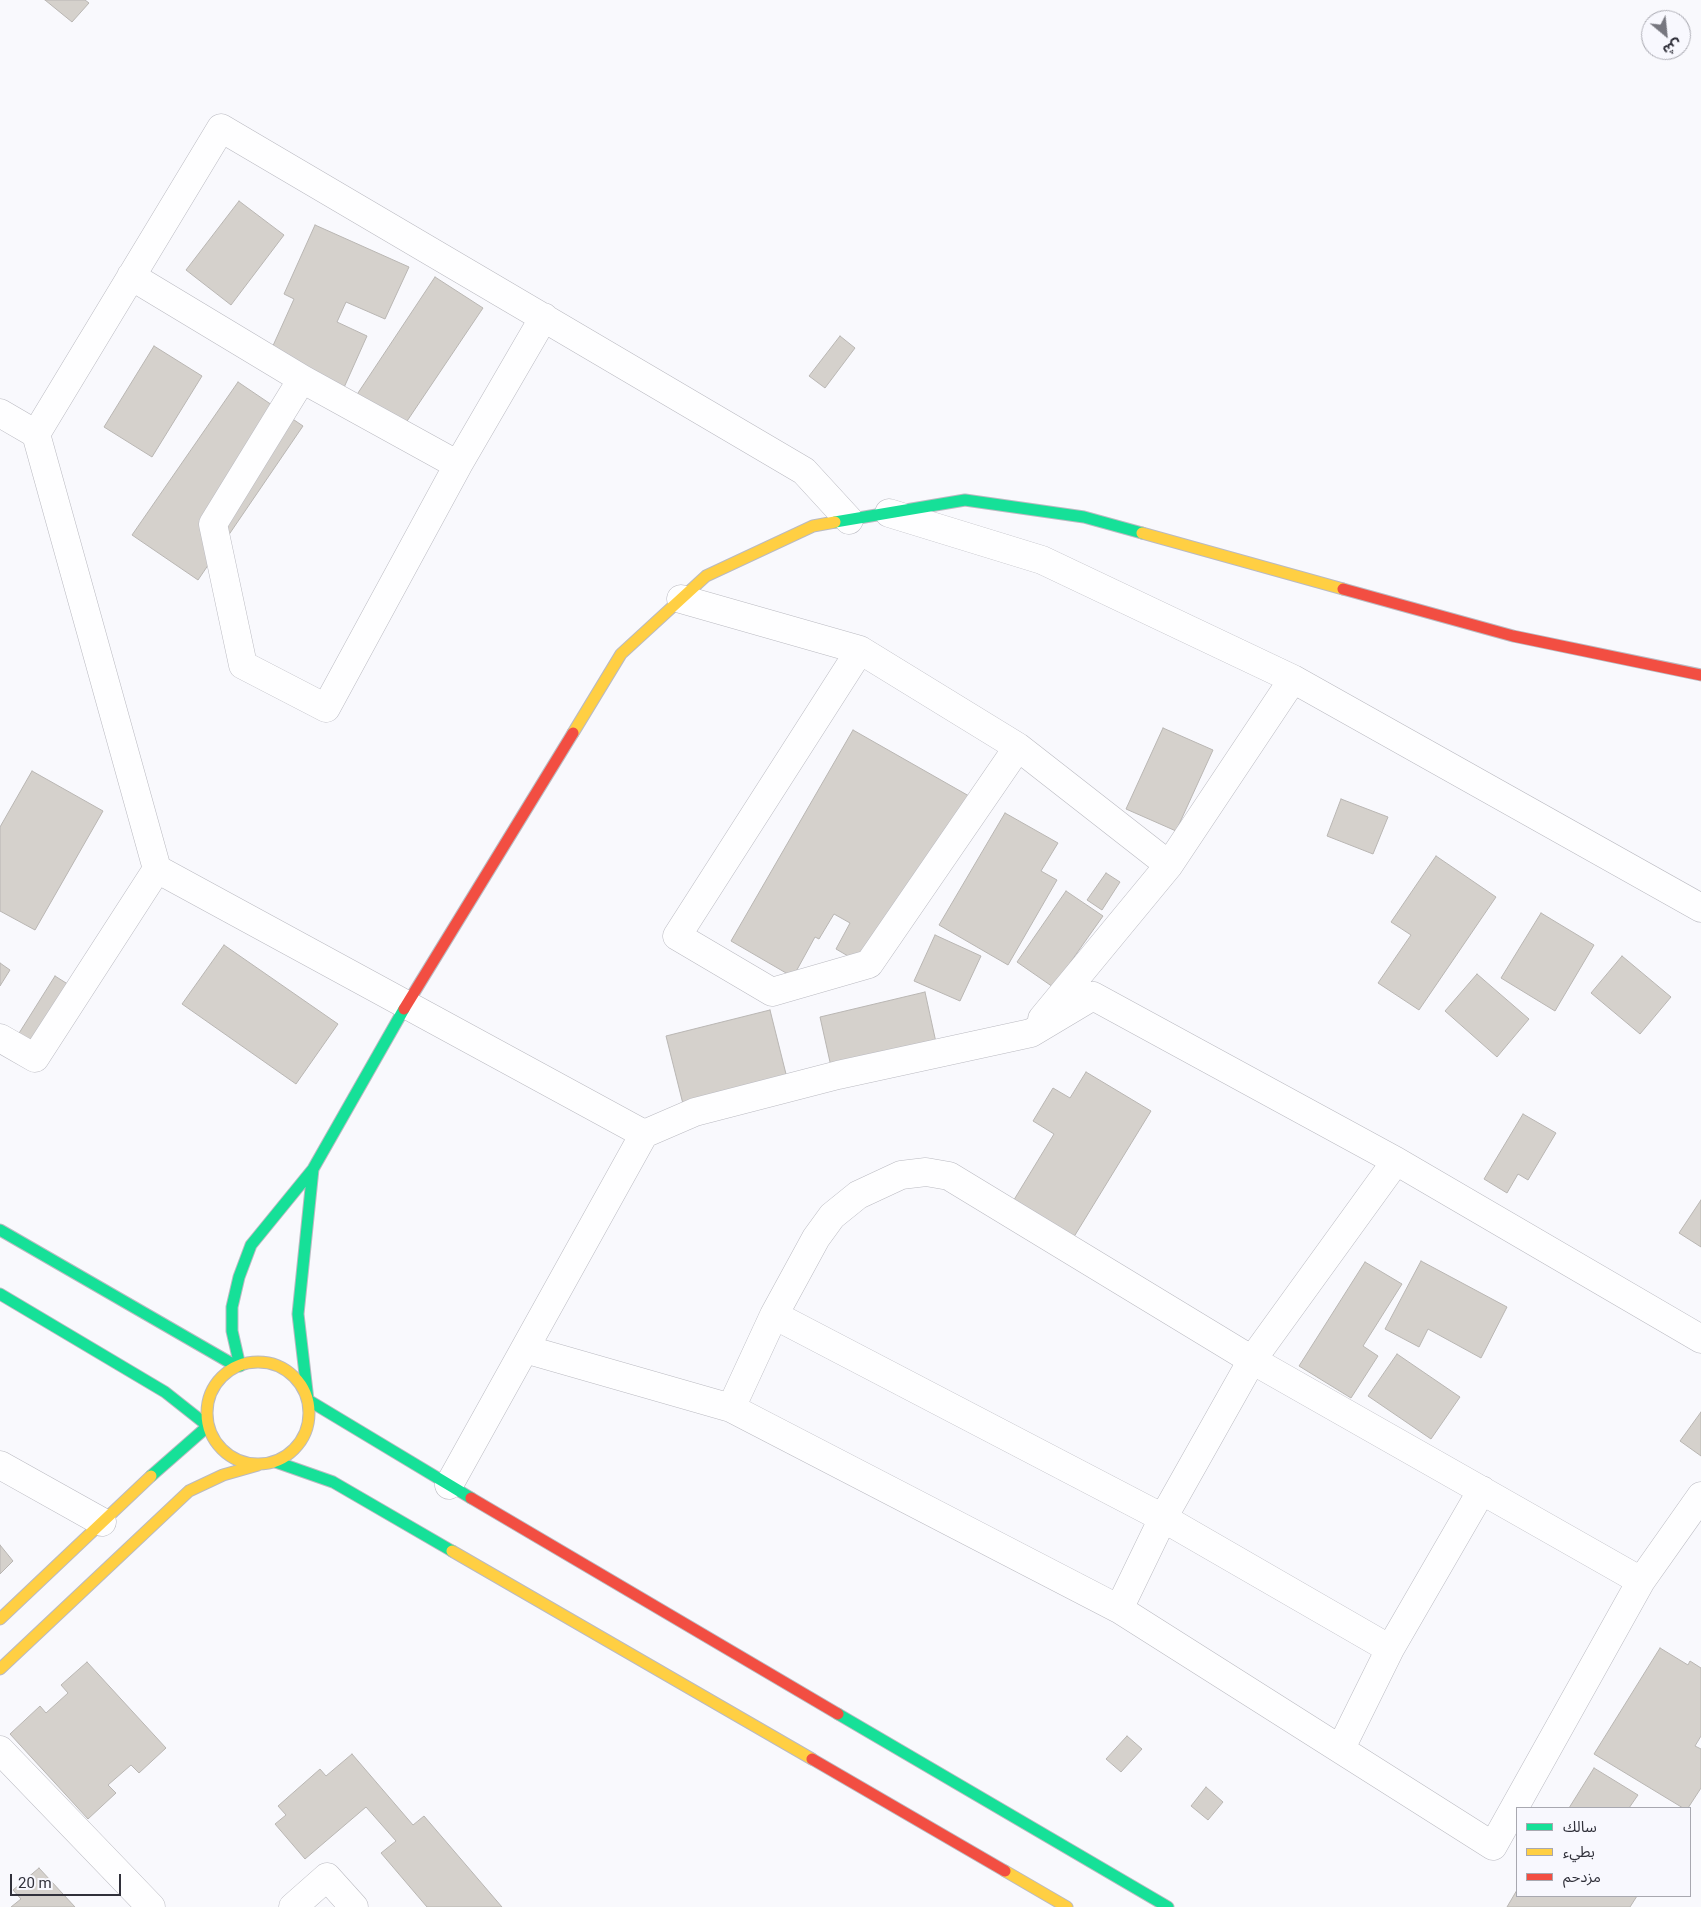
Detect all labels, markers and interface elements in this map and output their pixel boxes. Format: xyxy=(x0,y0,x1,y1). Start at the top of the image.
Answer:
north arrow xyxy=(1641,10,1691,60)
text: ش xyxy=(1660,36,1685,59)
legend xyxy=(1516,1807,1691,1897)
text: سالك xyxy=(1563,1818,1597,1836)
text: بطيء xyxy=(1563,1843,1595,1861)
scale bar xyxy=(12,1864,124,1896)
text: مزدحم xyxy=(1563,1868,1601,1886)
text: 20 m xyxy=(18,1874,52,1892)

